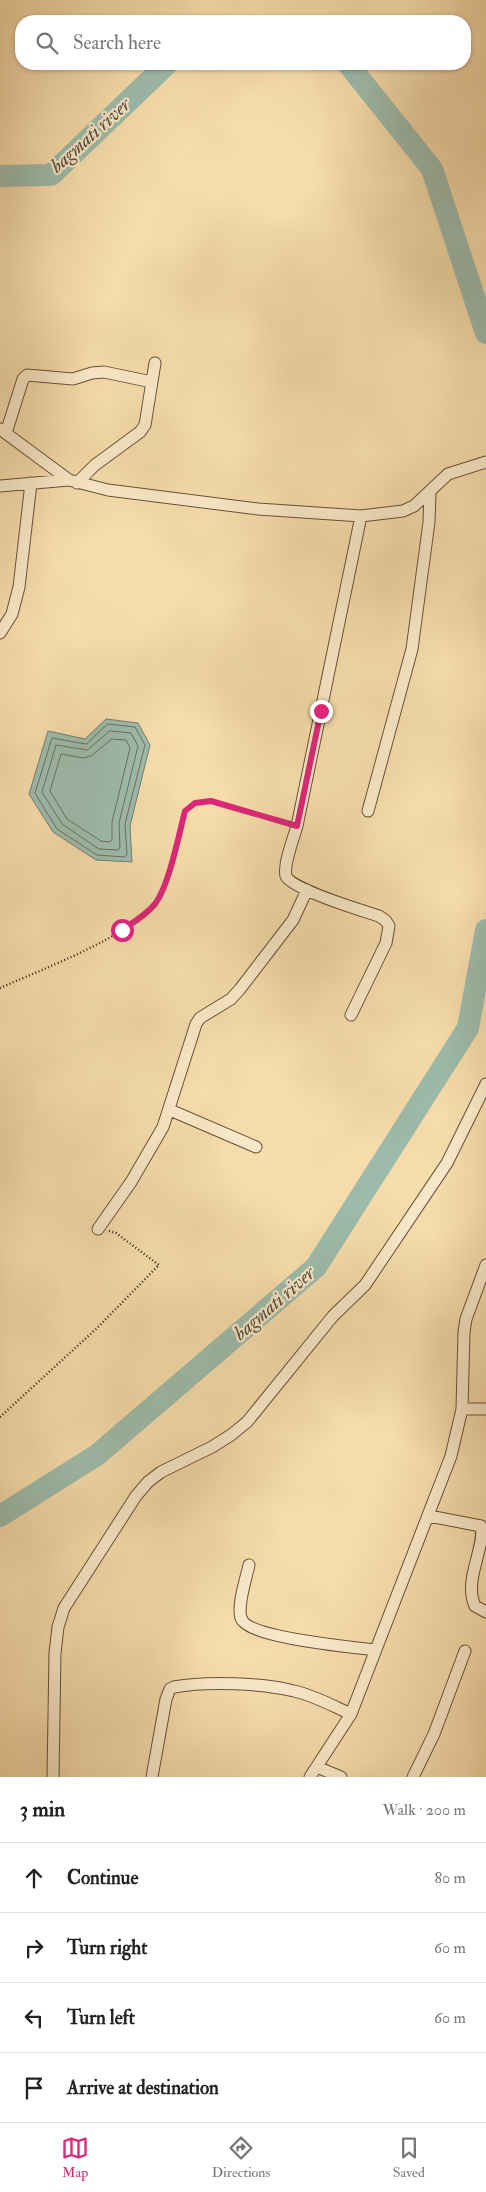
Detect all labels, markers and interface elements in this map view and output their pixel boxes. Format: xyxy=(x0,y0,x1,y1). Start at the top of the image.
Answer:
search box xyxy=(15,15,471,70)
icon: search xyxy=(33,29,61,57)
text: Search here xyxy=(73,31,161,55)
water label: bagmati river xyxy=(44,91,137,178)
route end xyxy=(310,700,333,723)
route start xyxy=(111,919,134,942)
water label: bagmati river xyxy=(227,1260,321,1346)
text: 3 min xyxy=(20,1796,65,1823)
text: Walk · 200 m xyxy=(383,1800,466,1820)
icon: ahead xyxy=(20,1864,48,1892)
text: Continue xyxy=(67,1866,138,1890)
text: 80 m xyxy=(435,1868,466,1888)
icon: right xyxy=(20,1934,48,1962)
text: Turn right xyxy=(67,1936,147,1960)
text: 60 m xyxy=(434,1938,466,1958)
icon: left xyxy=(20,2004,48,2032)
text: Turn left xyxy=(67,2006,135,2030)
text: 60 m xyxy=(434,2008,466,2028)
icon: arrive xyxy=(20,2074,48,2102)
text: Arrive at destination xyxy=(67,2076,219,2100)
tab: Map xyxy=(61,2134,89,2181)
tab: Directions xyxy=(212,2134,270,2181)
tab: Saved xyxy=(393,2134,425,2181)

